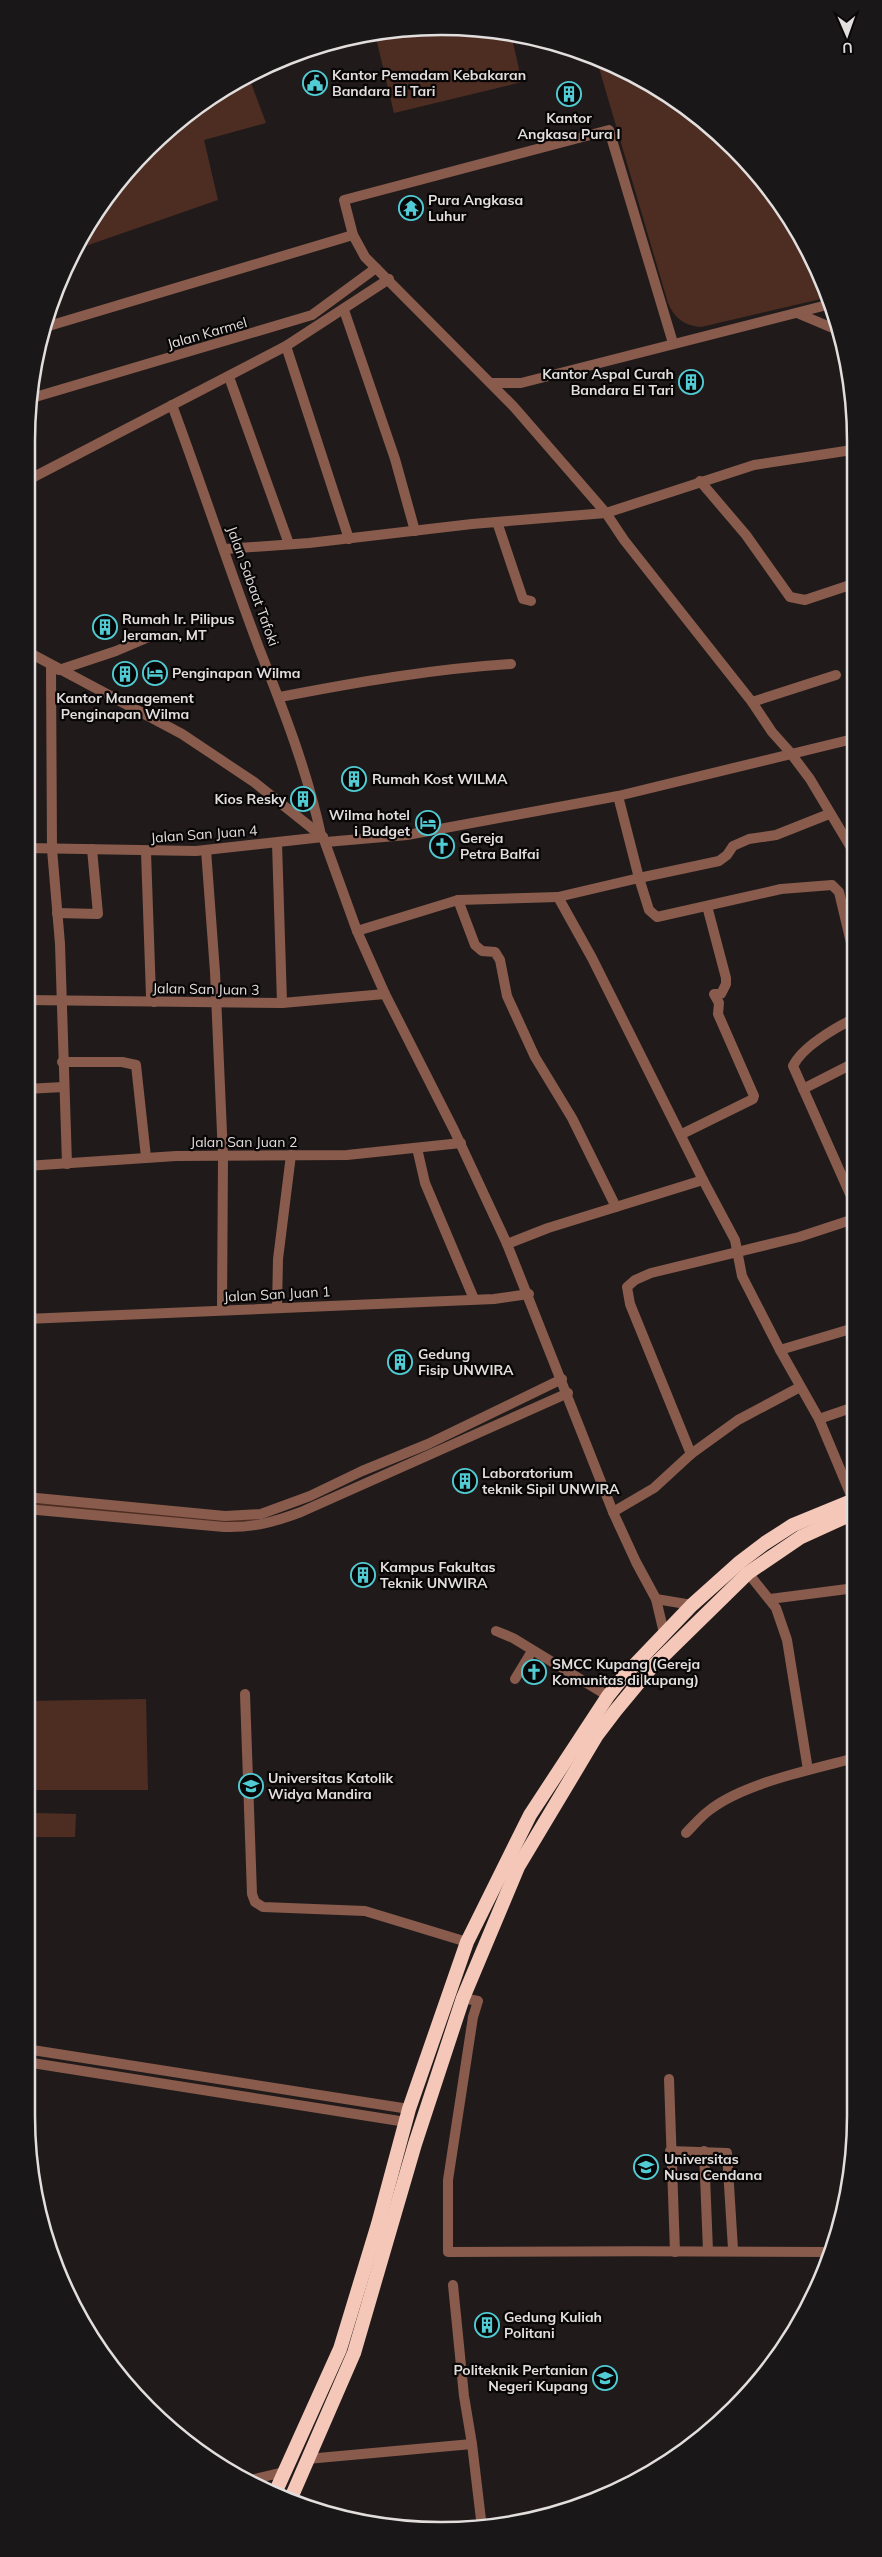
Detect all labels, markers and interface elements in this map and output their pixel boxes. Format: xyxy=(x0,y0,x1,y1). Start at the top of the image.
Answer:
north arrow xyxy=(822,10,872,60)
text: U xyxy=(842,39,853,57)
place label: Kantor Pemadam Kebakaran Bandara El Tari xyxy=(332,66,526,100)
public building icon: Kantor Pemadam Kebakaran Bandara El Tari xyxy=(302,70,328,96)
building icon: Kantor Angkasa Pura I xyxy=(556,81,582,107)
place label: Kantor Angkasa Pura I xyxy=(518,109,621,143)
place label: Pura Angkasa Luhur xyxy=(428,191,523,225)
temple icon: Pura Angkasa Luhur xyxy=(398,195,424,221)
street label: Jalan Karmel xyxy=(165,313,249,353)
place label: Kantor Aspal Curah Bandara El Tari xyxy=(542,365,674,399)
building icon: Kantor Aspal Curah Bandara El Tari xyxy=(678,369,704,395)
street label: Jalan Sabaat Tafoki xyxy=(223,524,283,648)
place label: Rumah Ir. Pilipus Jeraman, MT xyxy=(122,610,235,644)
building icon: Rumah Ir. Pilipus Jeraman, MT xyxy=(92,614,118,640)
hotel icon: Penginapan Wilma xyxy=(142,660,168,686)
building icon: Kantor Management Penginapan Wilma xyxy=(112,661,138,687)
place label: Penginapan Wilma xyxy=(172,664,300,682)
place label: Kantor Management Penginapan Wilma xyxy=(56,689,195,723)
building icon: Rumah Kost WILMA xyxy=(341,766,367,792)
place label: Rumah Kost WILMA xyxy=(372,770,508,788)
building icon: Kios Resky xyxy=(290,786,316,812)
place label: Kios Resky xyxy=(214,790,286,808)
place label: Wilma hotel i Budget xyxy=(329,806,411,840)
hotel icon: Wilma hotel i Budget xyxy=(415,810,441,836)
street label: Jalan San Juan 4 xyxy=(150,821,259,847)
place label: Gereja Petra Balfai xyxy=(460,829,539,863)
church icon: Gereja Petra Balfai xyxy=(429,833,455,859)
street label: Jalan San Juan 3 xyxy=(152,979,260,999)
street label: Jalan San Juan 2 xyxy=(191,1133,297,1151)
street label: Jalan San Juan 1 xyxy=(223,1282,331,1306)
place label: Gedung Fisip UNWIRA xyxy=(418,1345,514,1379)
building icon: Gedung Fisip UNWIRA xyxy=(387,1349,413,1375)
place label: Laboratorium teknik Sipil UNWIRA xyxy=(482,1464,620,1498)
building icon: Laboratorium teknik Sipil UNWIRA xyxy=(452,1468,478,1494)
place label: Kampus Fakultas Teknik UNWIRA xyxy=(380,1558,496,1592)
building icon: Kampus Fakultas Teknik UNWIRA xyxy=(350,1562,376,1588)
place label: SMCC Kupang (Gereja Komunitas di kupang) xyxy=(552,1655,700,1689)
church icon: SMCC Kupang (Gereja Komunitas di kupang) xyxy=(521,1659,547,1685)
place label: Universitas Katolik Widya Mandira xyxy=(268,1769,393,1803)
school or university icon: Universitas Katolik Widya Mandira xyxy=(238,1773,264,1799)
place label: Universitas Nusa Cendana xyxy=(664,2150,762,2184)
school or university icon: Universitas Nusa Cendana xyxy=(633,2154,659,2180)
place label: Gedung Kuliah Politani xyxy=(504,2308,602,2342)
building icon: Gedung Kuliah Politani xyxy=(474,2312,500,2338)
place label: Politeknik Pertanian Negeri Kupang xyxy=(453,2361,588,2395)
school or university icon: Politeknik Pertanian Negeri Kupang xyxy=(592,2365,618,2391)

